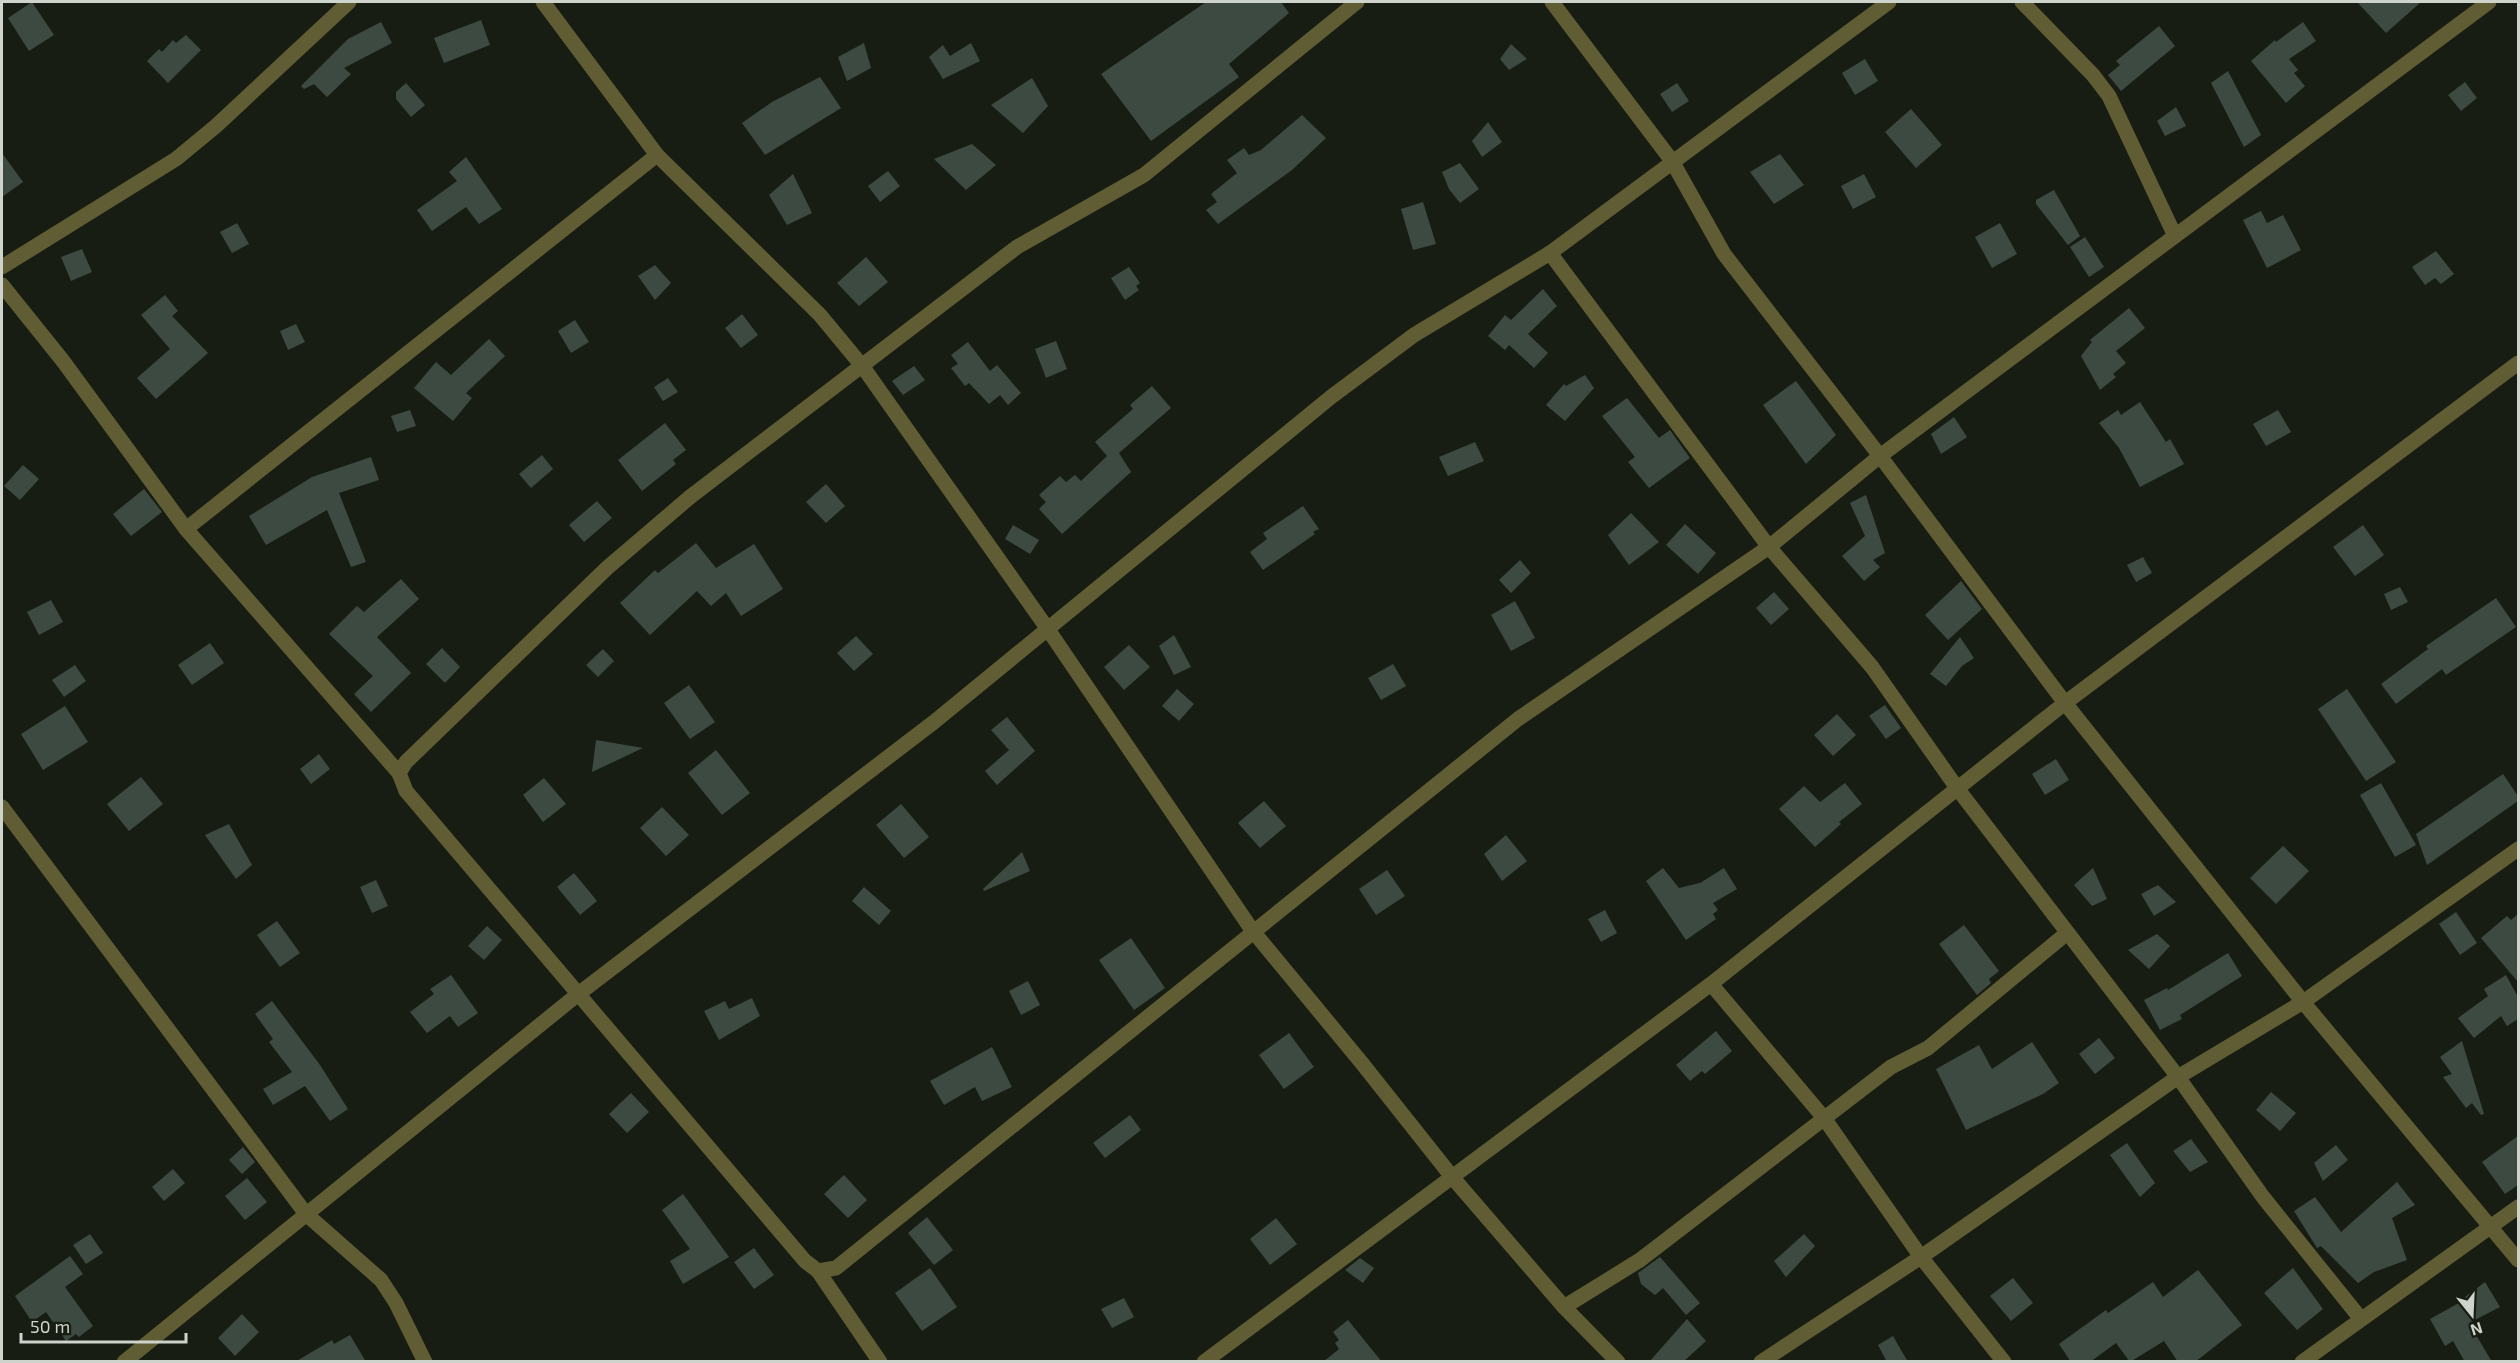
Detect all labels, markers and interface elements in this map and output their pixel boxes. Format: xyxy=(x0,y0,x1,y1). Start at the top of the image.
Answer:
north arrow xyxy=(2442,1285,2502,1345)
scale bar xyxy=(21,1306,186,1344)
text: 50 m xyxy=(30,1315,70,1337)
text: N xyxy=(2468,1319,2485,1341)

